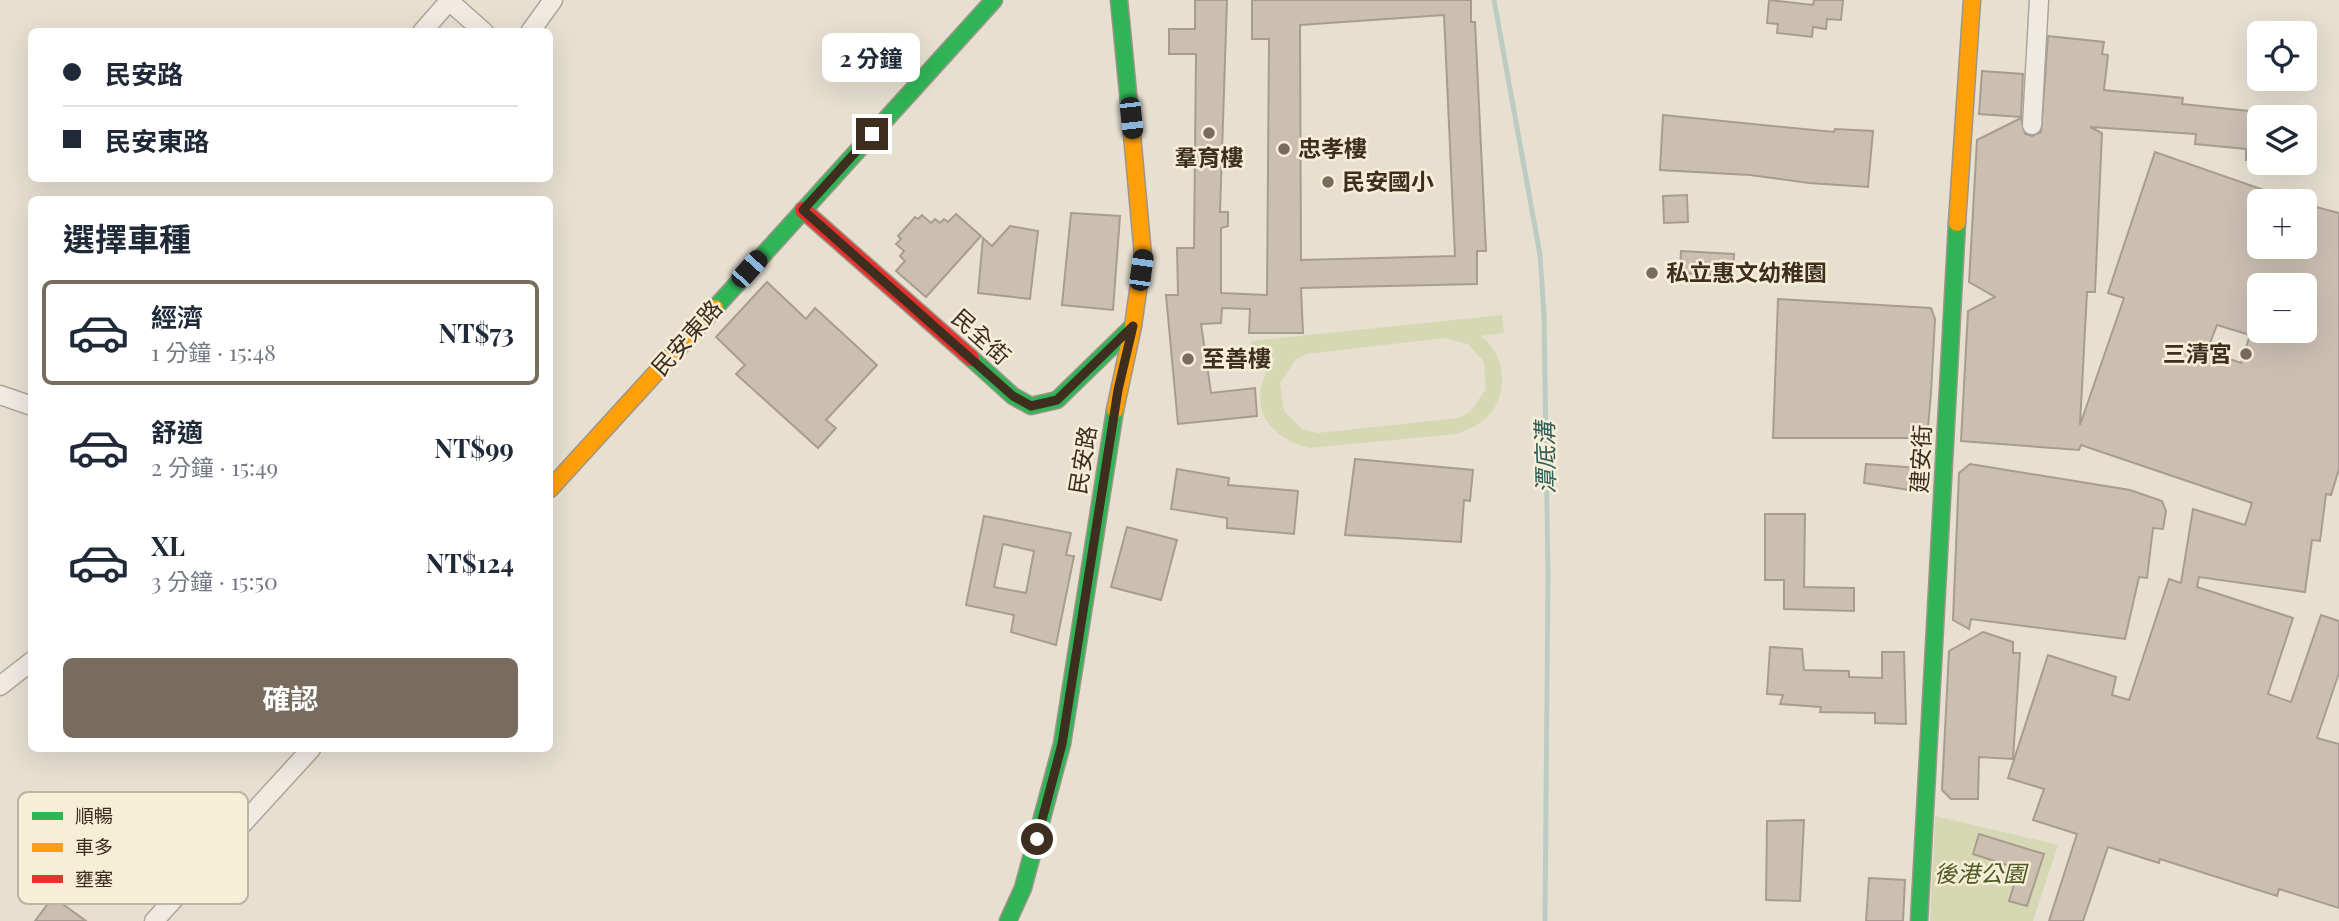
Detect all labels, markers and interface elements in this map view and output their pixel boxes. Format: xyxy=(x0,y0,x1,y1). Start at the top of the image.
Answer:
map controls xyxy=(2247,21,2317,343)
button: locate xyxy=(2247,21,2317,91)
callout: 2 分鐘 xyxy=(823,32,921,82)
text: 2 分鐘 xyxy=(839,42,903,73)
text: 民安路 xyxy=(105,56,183,91)
car xyxy=(1119,96,1144,140)
button: layers xyxy=(2247,105,2317,175)
route end xyxy=(856,118,888,150)
text: 民安東路 xyxy=(105,123,209,158)
marker: 羣育樓 xyxy=(1201,125,1217,141)
place label: 忠孝樓 xyxy=(1298,132,1367,163)
place label: 羣育樓 xyxy=(1175,141,1244,172)
marker: 忠孝樓 xyxy=(1276,141,1292,157)
place label: 民安國小 xyxy=(1342,165,1434,196)
marker: 民安國小 xyxy=(1320,174,1336,190)
button: + xyxy=(2247,189,2317,259)
text: 選擇車種 xyxy=(63,216,191,259)
car xyxy=(728,246,771,292)
car xyxy=(1128,248,1155,292)
place label: 私立惠文幼稚園 xyxy=(1666,256,1827,287)
marker: 私立惠文幼稚園 xyxy=(1644,265,1660,281)
button: − xyxy=(2247,273,2317,343)
street label: 民安東路 xyxy=(644,292,728,382)
text: 經濟 xyxy=(151,299,203,334)
icon: car xyxy=(67,301,130,364)
street label: 民全街 xyxy=(946,301,1018,370)
text: NT$73 xyxy=(438,315,514,350)
text: 1 分鐘 · 15:48 xyxy=(151,336,276,367)
place label: 三清宮 xyxy=(2163,337,2232,368)
place label: 至善樓 xyxy=(1202,342,1271,373)
marker: 三清宮 xyxy=(2238,346,2254,362)
marker: 至善樓 xyxy=(1180,351,1196,367)
text: 舒適 xyxy=(151,414,203,449)
icon: car xyxy=(67,416,130,479)
water label: 潭底溝 xyxy=(1527,419,1561,494)
street label: 民安路 xyxy=(1061,423,1102,496)
street label: 建安街 xyxy=(1902,424,1937,494)
text: NT$99 xyxy=(434,430,514,465)
text: 2 分鐘 · 15:49 xyxy=(151,451,278,482)
text: XL xyxy=(151,528,185,563)
icon: car xyxy=(67,531,130,594)
text: NT$124 xyxy=(426,545,514,580)
text: 3 分鐘 · 15:50 xyxy=(151,565,278,596)
button: 確認 xyxy=(63,658,518,738)
legend xyxy=(18,792,248,904)
text: 順暢 xyxy=(75,802,113,828)
route start xyxy=(1021,823,1053,855)
text: 車多 xyxy=(75,833,113,859)
park label: 後港公園 xyxy=(1934,857,2029,888)
text: 壅塞 xyxy=(75,865,113,891)

